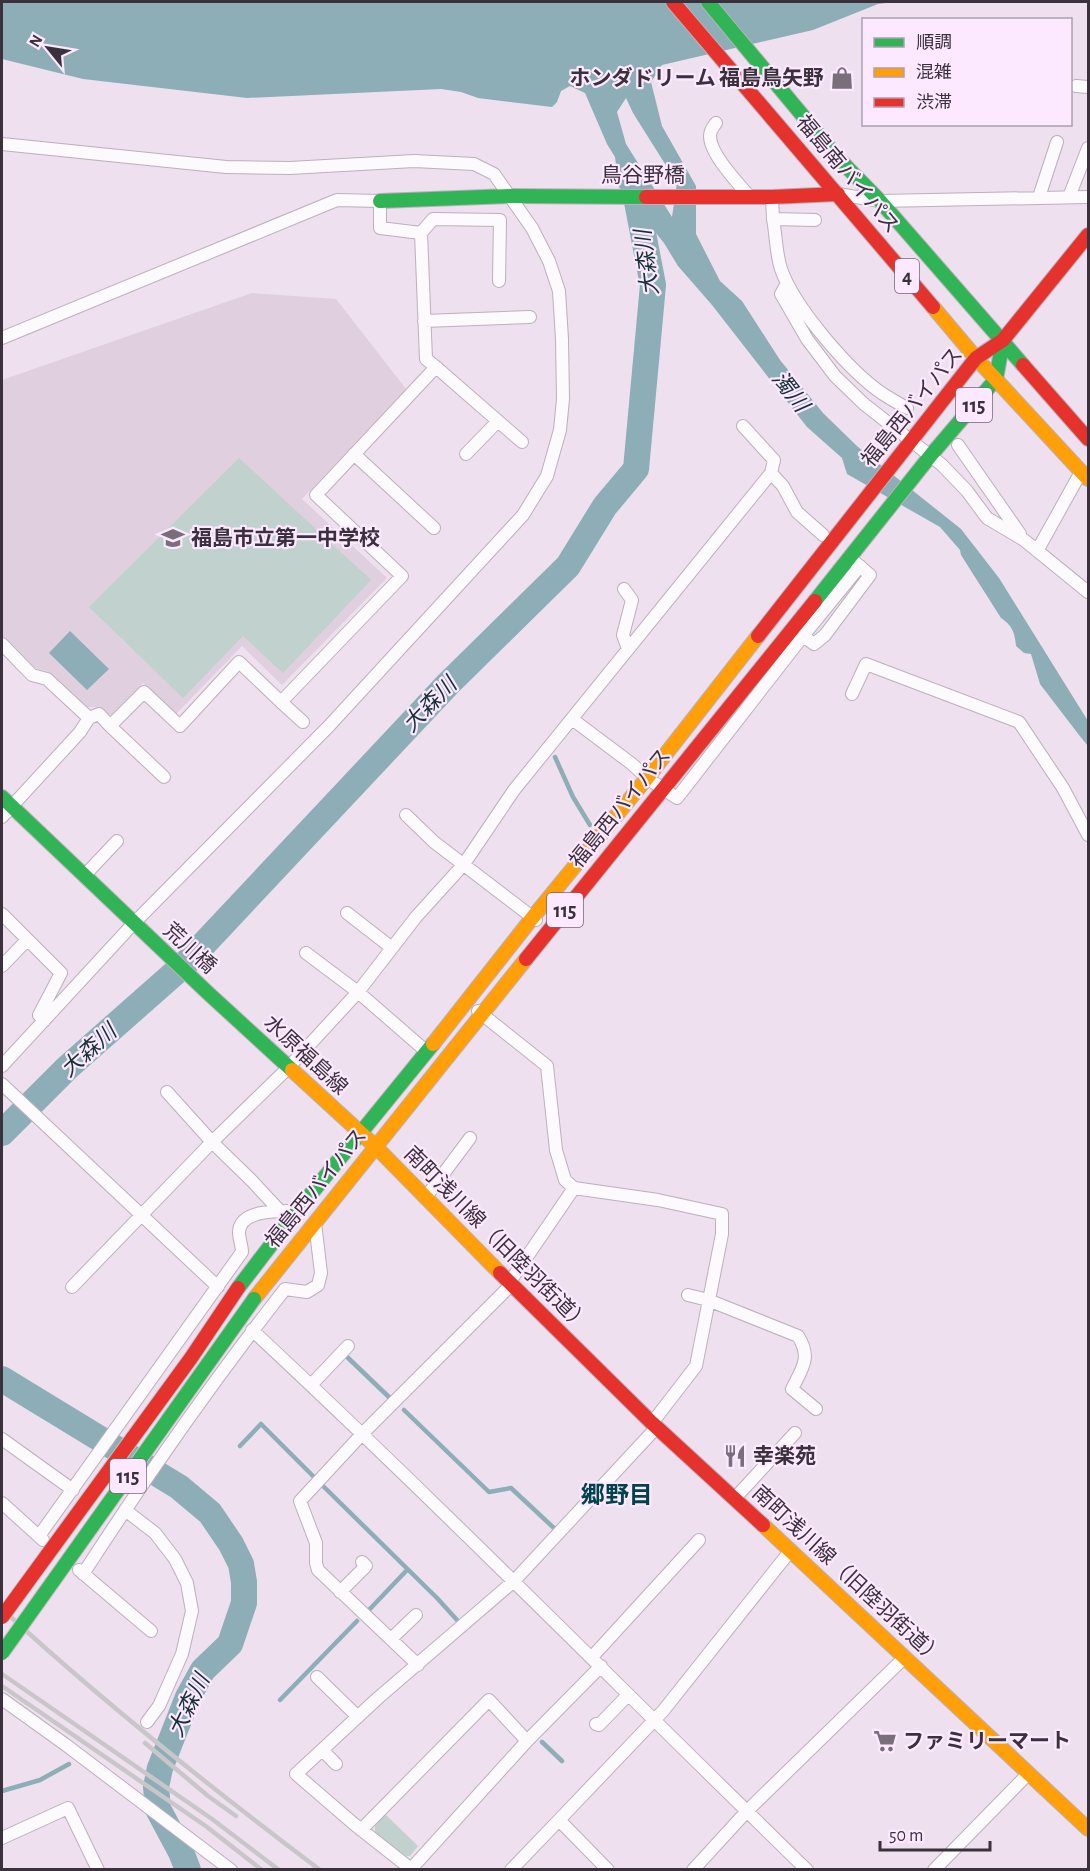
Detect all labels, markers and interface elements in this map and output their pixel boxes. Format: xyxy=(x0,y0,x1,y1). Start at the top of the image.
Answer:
north arrow xyxy=(18,18,78,78)
legend xyxy=(862,18,1072,126)
text: N xyxy=(26,32,46,50)
text: 順調 xyxy=(916,34,952,52)
text: 混雑 xyxy=(916,62,952,82)
shop icon: ホンダドリーム 福島鳥矢野 xyxy=(829,65,855,91)
place label: ホンダドリーム 福島鳥矢野 xyxy=(569,66,824,89)
text: 渋滞 xyxy=(916,93,952,112)
street label: 福島南バイパス xyxy=(792,111,904,237)
street label: 鳥谷野橋 xyxy=(601,164,685,186)
water label: 大森川 xyxy=(631,227,662,297)
road number: 4 xyxy=(895,259,919,293)
street label: 福島西バイパス xyxy=(857,343,967,471)
water label: 濁川 xyxy=(768,367,814,417)
road number: 115 xyxy=(956,388,992,422)
school or university icon: 福島市立第一中学校 xyxy=(160,525,186,551)
place label: 福島市立第一中学校 xyxy=(191,527,380,549)
water label: 大森川 xyxy=(398,671,462,736)
street label: 福島西バイパス xyxy=(565,744,675,872)
road number: 115 xyxy=(547,893,583,927)
street label: 荒川橋 xyxy=(159,918,221,978)
street label: 水原福島線 xyxy=(260,1011,352,1099)
water label: 大森川 xyxy=(56,1018,122,1081)
street label: 福島西バイパス xyxy=(261,1124,371,1252)
street label: 南町浅川線（旧陸羽街道） xyxy=(400,1142,594,1336)
restaurant icon: 幸楽苑 xyxy=(722,1443,748,1469)
place label: 幸楽苑 xyxy=(753,1445,816,1467)
road number: 115 xyxy=(110,1459,146,1493)
street label: 南町浅川線（旧陸羽街道） xyxy=(748,1481,948,1669)
district label: 郷野目 xyxy=(581,1482,653,1508)
water label: 大森川 xyxy=(164,1669,214,1740)
supermarket icon: ファミリーマート xyxy=(872,1728,898,1754)
place label: ファミリーマート xyxy=(903,1731,1071,1752)
scale bar xyxy=(880,1814,990,1852)
text: 50 m xyxy=(889,1827,923,1845)

